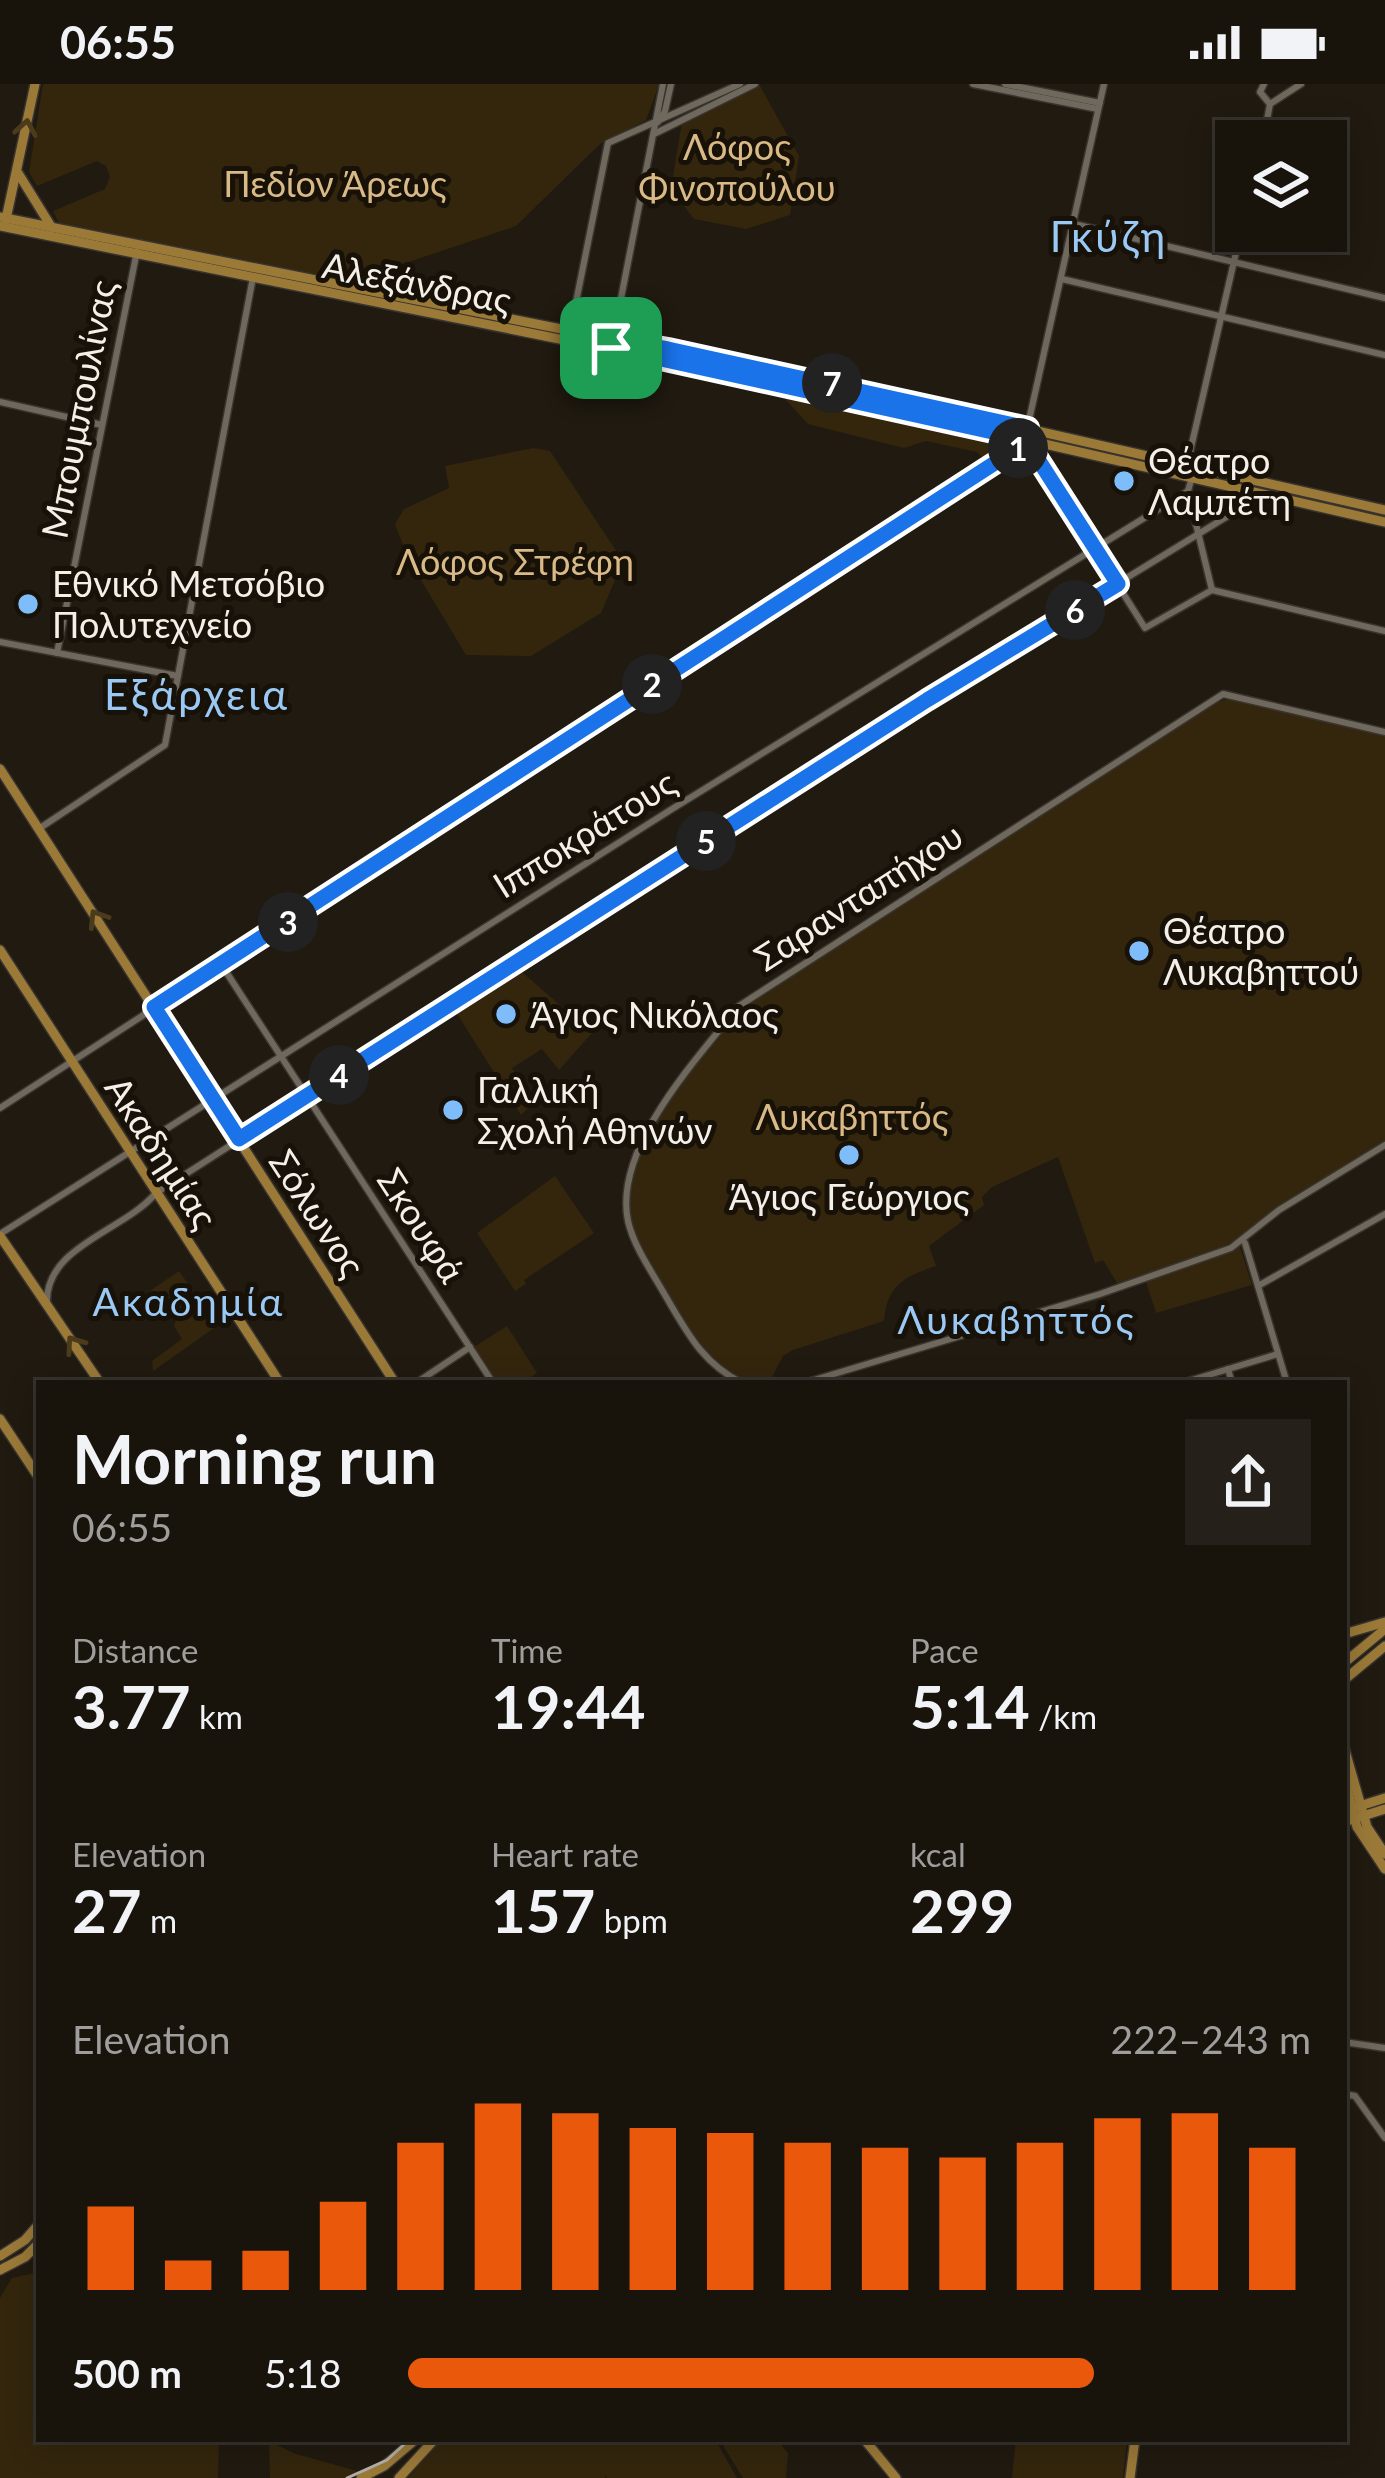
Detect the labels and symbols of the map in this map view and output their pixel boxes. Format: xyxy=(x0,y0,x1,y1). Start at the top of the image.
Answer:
one-way arrow xyxy=(12,119,38,139)
park label: Λόφος Φινοπούλου xyxy=(638,124,836,209)
park label: Πεδίον Άρεως xyxy=(223,161,447,205)
district label: Γκύζη xyxy=(1050,211,1168,261)
street label: Αλεξάνδρας xyxy=(319,242,515,322)
street label: Μπουμπουλίνας xyxy=(31,276,125,542)
pin xyxy=(560,297,662,399)
pin: 7 xyxy=(802,353,862,413)
pin: 1 xyxy=(988,418,1048,478)
place label: Θέατρο Λαμπέτη xyxy=(1148,438,1291,523)
marker: Θέατρο Λαμπέτη xyxy=(1111,468,1137,494)
park label: Λόφος Στρέφη xyxy=(396,539,634,583)
place label: Εθνικό Μετσόβιο Πολυτεχνείο xyxy=(52,561,325,646)
pin: 6 xyxy=(1045,580,1105,640)
marker: Εθνικό Μετσόβιο Πολυτεχνείο xyxy=(15,591,41,617)
pin: 2 xyxy=(622,654,682,714)
district label: Εξάρχεια xyxy=(104,669,290,719)
street label: Ιπποκράτους xyxy=(485,759,684,906)
pin: 5 xyxy=(676,811,736,871)
street label: Σαρανταπήχου xyxy=(746,812,970,980)
pin: 3 xyxy=(258,892,318,952)
place label: Θέατρο Λυκαβηττού xyxy=(1163,908,1359,993)
one-way arrow xyxy=(89,909,111,931)
marker: Θέατρο Λυκαβηττού xyxy=(1126,938,1152,964)
place label: Άγιος Νικόλαος xyxy=(530,992,779,1036)
marker: Άγιος Νικόλαος xyxy=(493,1001,519,1027)
pin: 4 xyxy=(309,1045,369,1105)
place label: Γαλλική Σχολή Αθηνών xyxy=(477,1067,712,1152)
street label: Ακαδημίας xyxy=(97,1068,228,1237)
park label: Λυκαβηττός xyxy=(756,1094,949,1138)
marker: Γαλλική Σχολή Αθηνών xyxy=(440,1097,466,1123)
street label: Σόλωνος xyxy=(261,1141,375,1285)
marker: Άγιος Γεώργιος xyxy=(836,1142,862,1168)
street label: Σκουφά xyxy=(369,1160,475,1291)
place label: Άγιος Γεώργιος xyxy=(729,1174,970,1218)
district label: Ακαδημία xyxy=(93,1278,285,1324)
district label: Λυκαβηττός xyxy=(897,1296,1137,1342)
one-way arrow xyxy=(66,1336,88,1358)

